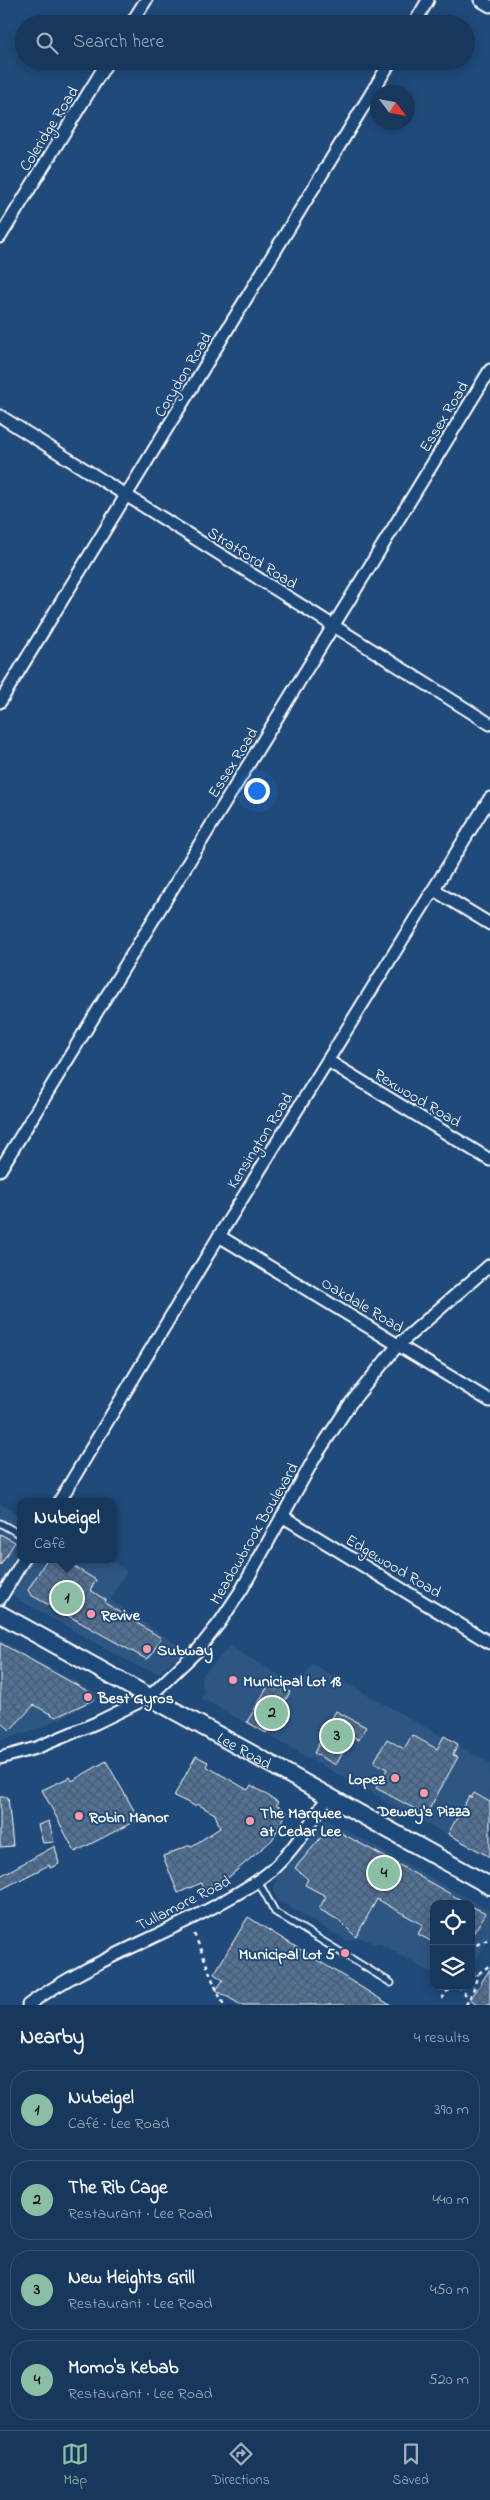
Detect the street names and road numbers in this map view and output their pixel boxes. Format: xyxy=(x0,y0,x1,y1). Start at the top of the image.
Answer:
street label: Coleridge Road xyxy=(14,82,85,176)
street label: Corydon Road xyxy=(149,328,219,422)
street label: Essex Road xyxy=(414,377,475,457)
street label: Stratford Road xyxy=(202,521,302,596)
street label: Essex Road xyxy=(203,723,265,803)
street label: Rexwood Road xyxy=(369,1063,465,1134)
street label: Kensington Road xyxy=(222,1088,300,1194)
street label: Oakdale Road xyxy=(316,1272,408,1340)
street label: Meadowbrook Boulevard xyxy=(204,1459,305,1609)
street label: Edgewood Road xyxy=(341,1529,445,1605)
street label: Lee Road xyxy=(212,1727,276,1776)
street label: Tullamore Road xyxy=(133,1870,235,1938)

